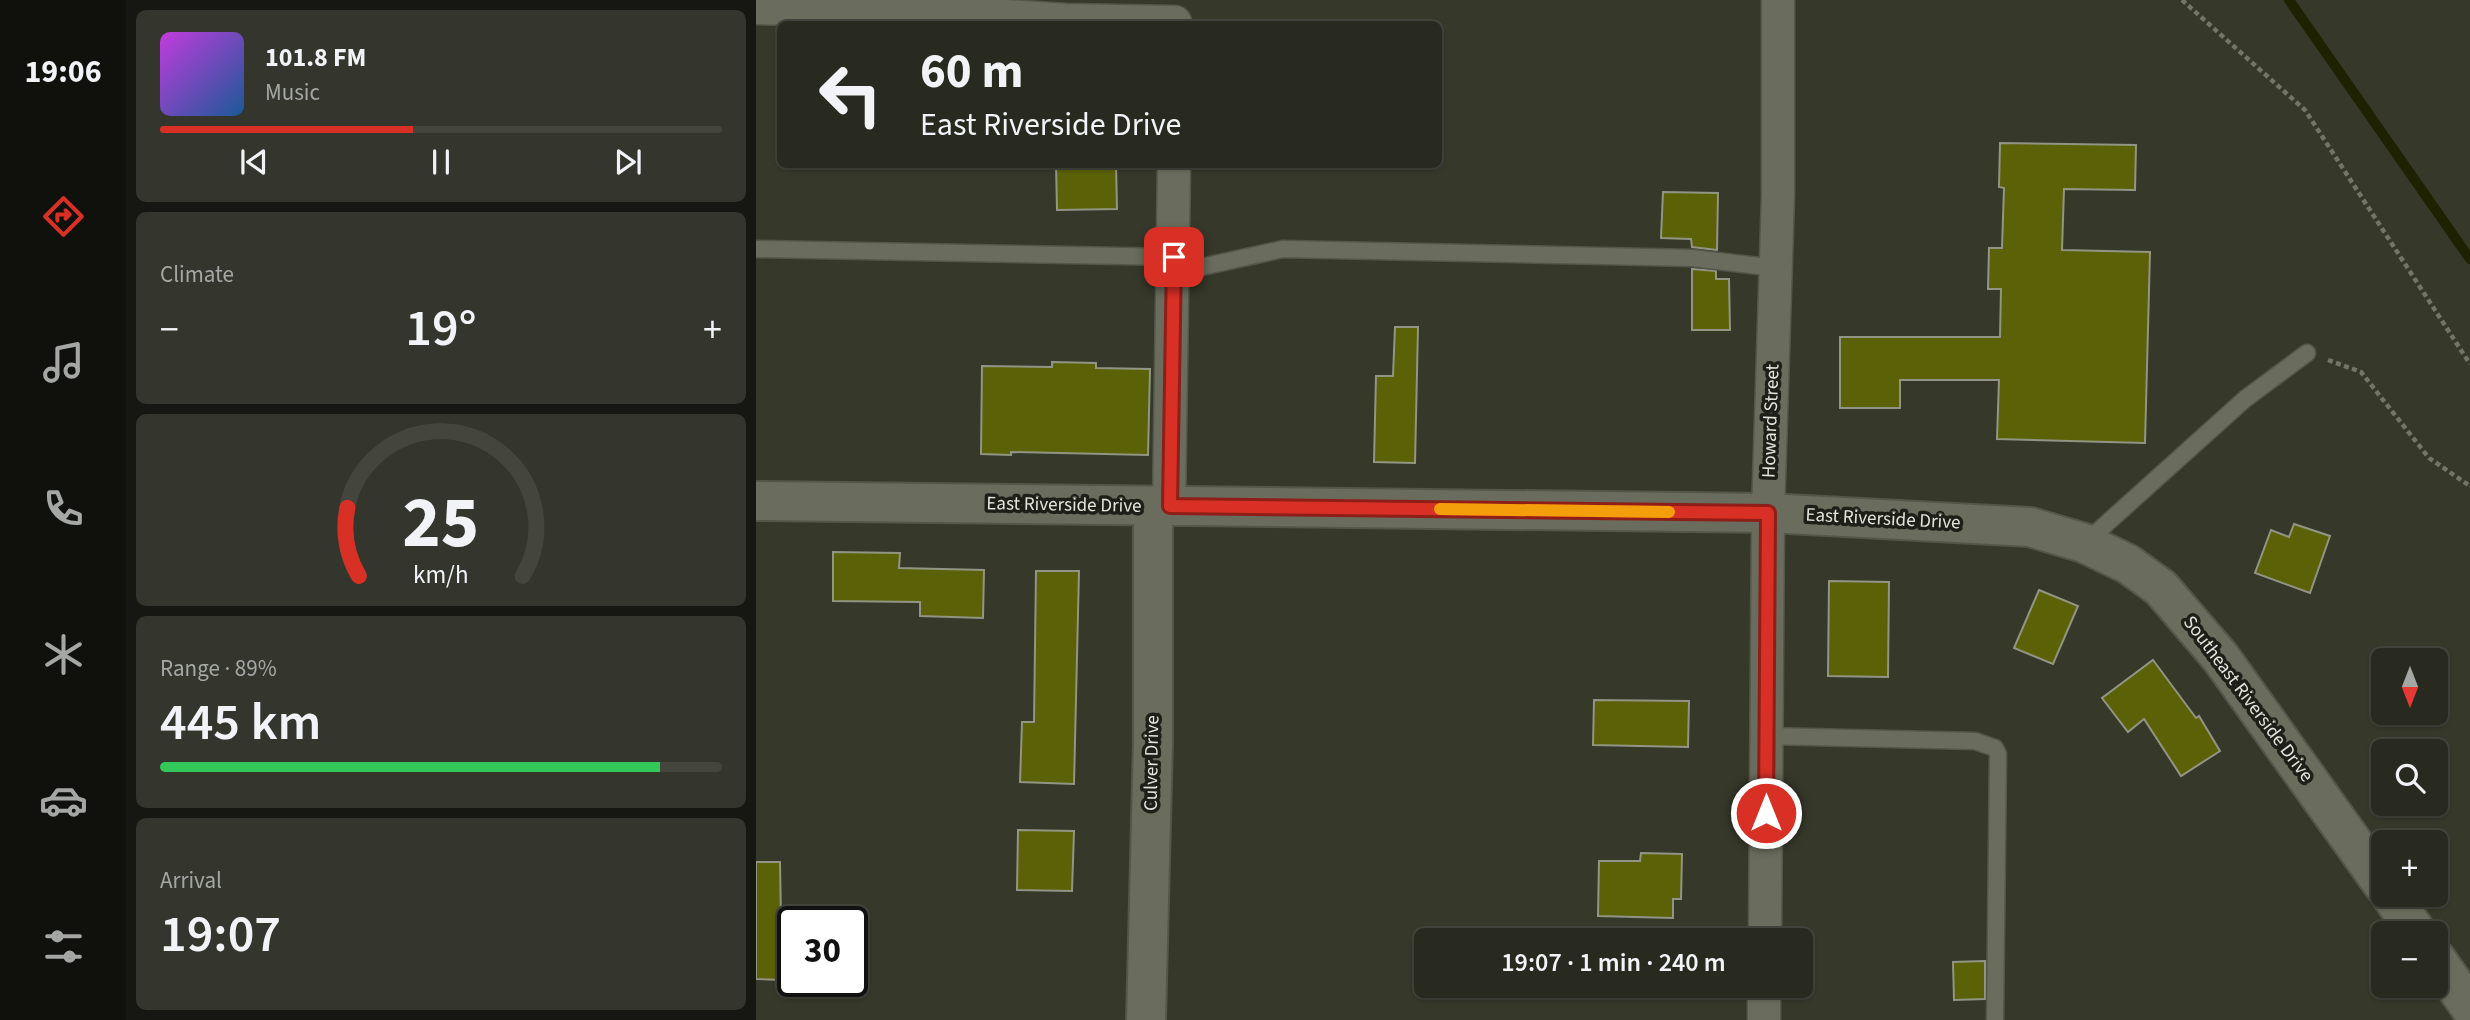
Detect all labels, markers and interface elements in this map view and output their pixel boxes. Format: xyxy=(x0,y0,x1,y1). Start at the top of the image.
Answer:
text: 60 m xyxy=(920,37,1024,107)
text: 101.8 FM xyxy=(265,39,366,76)
text: 19:06 xyxy=(24,49,102,95)
icon: left xyxy=(805,49,896,140)
text: Music xyxy=(265,76,320,109)
text: East Riverside Drive xyxy=(920,102,1181,148)
icon: previous xyxy=(235,143,273,181)
icon: pause xyxy=(422,143,460,181)
icon: next xyxy=(609,143,647,181)
icon: directions xyxy=(39,192,88,241)
pin xyxy=(1144,227,1204,287)
icon: arrive xyxy=(1155,238,1193,276)
text: Climate xyxy=(160,258,234,291)
text: 19° xyxy=(405,292,477,366)
text: − xyxy=(160,303,179,357)
text: + xyxy=(703,303,722,357)
icon: music xyxy=(39,338,88,387)
street label: Howard Street xyxy=(1756,363,1787,478)
text: 25 xyxy=(403,471,479,575)
icon: phone xyxy=(39,484,88,533)
street label: East Riverside Drive xyxy=(986,490,1142,520)
street label: East Riverside Drive xyxy=(1805,501,1961,537)
text: km/h xyxy=(413,557,469,593)
street label: Southeast Riverside Drive xyxy=(2176,610,2320,788)
icon: climate xyxy=(39,630,88,679)
north arrow xyxy=(2371,648,2448,724)
map controls xyxy=(2371,648,2448,998)
text: Range · 89% xyxy=(160,652,277,685)
text: 445 km xyxy=(160,686,321,760)
street label: Culver Drive xyxy=(1138,715,1166,811)
button: search xyxy=(2371,739,2448,816)
icon: car xyxy=(39,776,88,825)
position arrow xyxy=(1729,776,1803,850)
button: + xyxy=(2371,830,2448,907)
text: Arrival xyxy=(160,864,222,897)
text: 19:07 xyxy=(160,898,281,972)
speed limit sign: 30 xyxy=(777,906,868,997)
button: − xyxy=(2371,921,2448,998)
icon: filters xyxy=(39,922,88,971)
text: 19:07 · 1 min · 240 m xyxy=(1501,944,1726,981)

